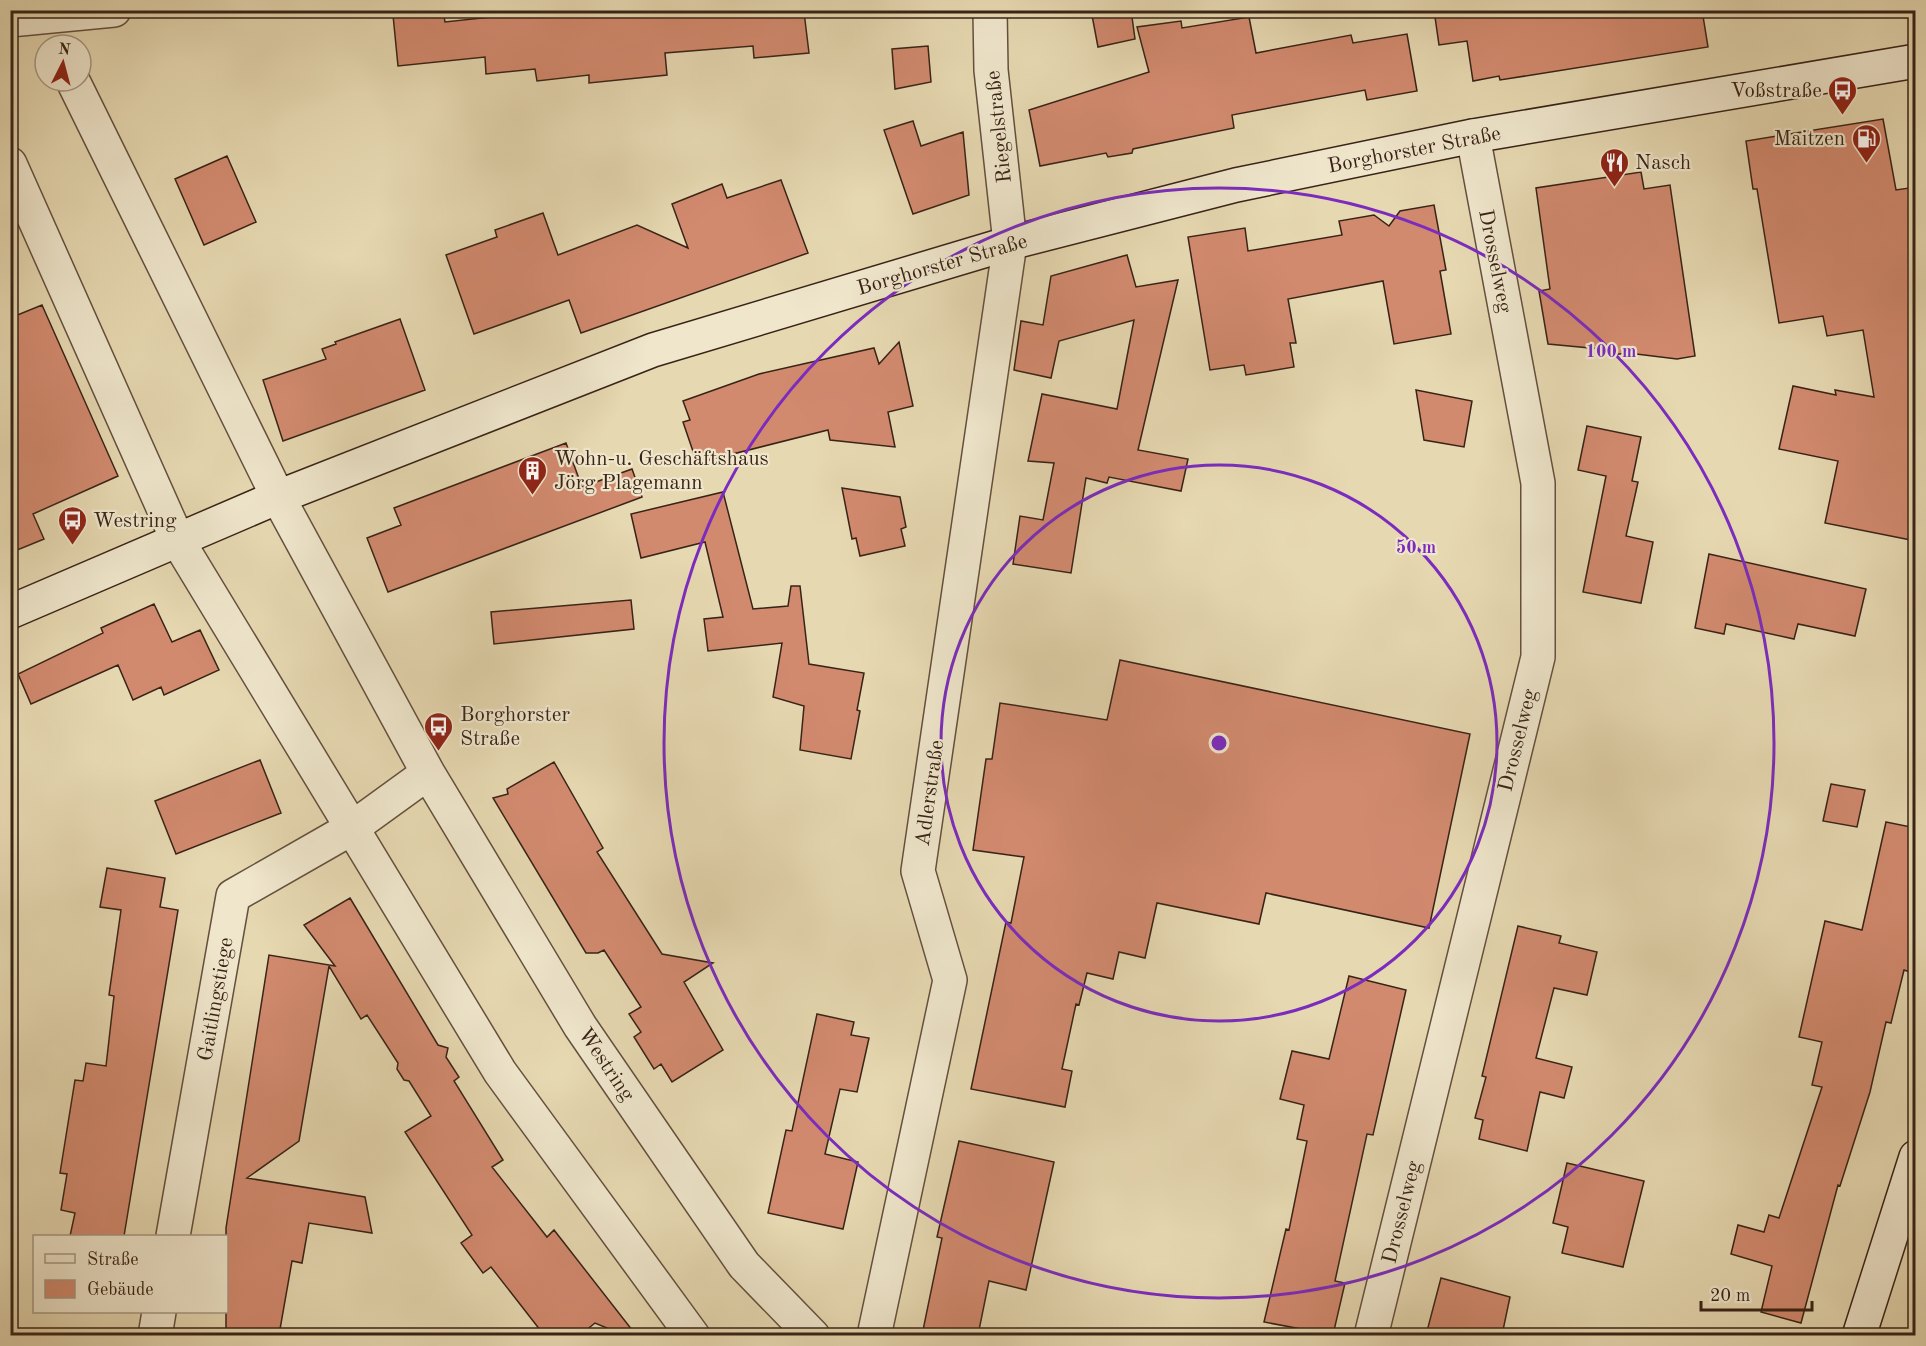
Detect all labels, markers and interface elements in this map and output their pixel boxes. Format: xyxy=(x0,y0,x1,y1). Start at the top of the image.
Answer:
north arrow xyxy=(33,33,93,93)
text: N xyxy=(57,41,72,59)
street label: Riegelstraße xyxy=(983,69,1016,184)
bus stop icon: Voßstraße xyxy=(1827,74,1859,116)
place label: Voßstraße xyxy=(1730,81,1822,102)
fuel station icon: Maitzen xyxy=(1850,122,1882,164)
street label: Borghorster Straße xyxy=(1326,123,1503,178)
place label: Maitzen xyxy=(1774,129,1845,150)
restaurant icon: Nasch xyxy=(1598,146,1630,188)
place label: Nasch xyxy=(1635,153,1691,174)
street label: Drosselweg xyxy=(1474,208,1515,316)
street label: Borghorster Straße xyxy=(855,231,1030,300)
text: 100 m xyxy=(1586,343,1636,361)
place label: Wohn-u. Geschäftshaus Jörg Plagemann xyxy=(554,449,769,494)
building icon: Wohn-u. Geschäftshaus Jörg Plagemann xyxy=(517,454,549,496)
bus stop icon: Westring xyxy=(56,504,88,546)
place label: Westring xyxy=(93,511,177,532)
text: 50 m xyxy=(1396,539,1436,557)
street label: Drosselweg xyxy=(1496,686,1542,794)
place label: Borghorster Straße xyxy=(460,705,570,750)
bus stop icon: Borghorster Straße xyxy=(423,710,455,752)
centre of rings xyxy=(1209,733,1229,753)
street label: Adlerstraße xyxy=(913,739,948,848)
street label: Gaitlingstiege xyxy=(195,936,238,1063)
street label: Westring xyxy=(574,1024,638,1106)
street label: Drosselweg xyxy=(1380,1158,1426,1266)
legend xyxy=(33,1235,228,1313)
text: Straße xyxy=(87,1251,138,1269)
scale bar xyxy=(1701,1274,1812,1312)
text: Gebäude xyxy=(87,1281,154,1299)
text: 20 m xyxy=(1710,1287,1750,1305)

